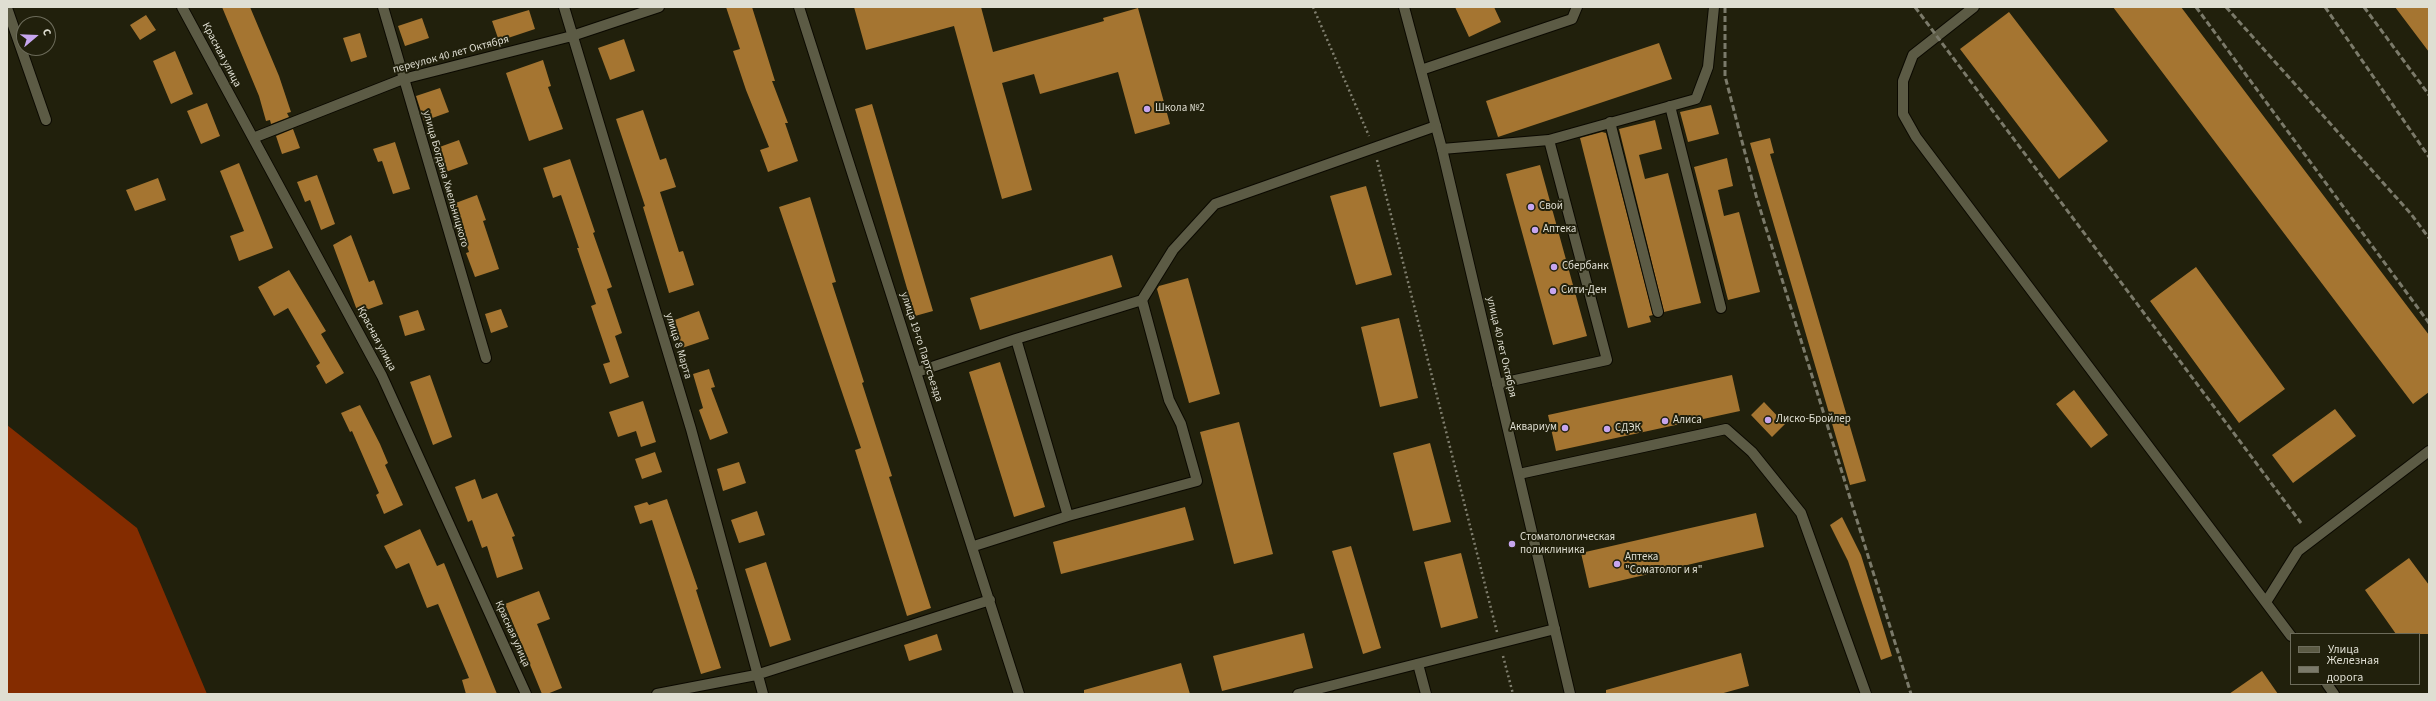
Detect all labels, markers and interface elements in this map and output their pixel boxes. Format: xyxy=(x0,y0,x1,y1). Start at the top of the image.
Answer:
north arrow xyxy=(16,16,56,56)
street label: Красная улица xyxy=(198,20,244,90)
text: С xyxy=(39,27,55,38)
street label: переулок 40 лет Октября xyxy=(391,33,511,77)
place label: Школа №2 xyxy=(1155,102,1205,116)
marker: Школа №2 xyxy=(1142,104,1152,114)
street label: улица Богдана Хмельницкого xyxy=(419,109,471,249)
place label: Свой xyxy=(1539,200,1563,214)
marker: Свой xyxy=(1526,202,1536,212)
place label: Аптека xyxy=(1543,223,1576,237)
marker: Аптека xyxy=(1530,225,1540,235)
place label: Сбербанк xyxy=(1562,260,1609,274)
marker: Сбербанк xyxy=(1549,262,1559,272)
place label: Сити-Ден xyxy=(1561,284,1607,298)
marker: Сити-Ден xyxy=(1548,286,1558,296)
street label: улица 19-го Партсъезда xyxy=(897,291,945,403)
street label: улица 40 лет Октября xyxy=(1483,295,1519,399)
street label: Красная улица xyxy=(353,304,399,374)
street label: улица 8 Марта xyxy=(662,311,694,381)
place label: Лиско-Бройлер xyxy=(1776,413,1851,427)
place label: Алиса xyxy=(1673,414,1702,428)
marker: Лиско-Бройлер xyxy=(1763,415,1773,425)
marker: Алиса xyxy=(1660,416,1670,426)
place label: Аквариум xyxy=(1510,421,1557,435)
place label: СДЭК xyxy=(1615,422,1641,436)
marker: Аквариум xyxy=(1560,423,1570,433)
marker: СДЭК xyxy=(1602,424,1612,434)
place label: Стоматологическая поликлиника xyxy=(1520,531,1615,557)
marker: Стоматологическая поликлиника xyxy=(1507,539,1517,549)
place label: Аптека "Соматолог и я" xyxy=(1625,551,1702,577)
marker: Аптека "Соматолог и я" xyxy=(1612,559,1622,569)
street label: Красная улица xyxy=(491,599,533,669)
legend xyxy=(2290,633,2420,685)
text: Улица xyxy=(2328,641,2359,658)
text: Железная дорога xyxy=(2327,652,2379,686)

